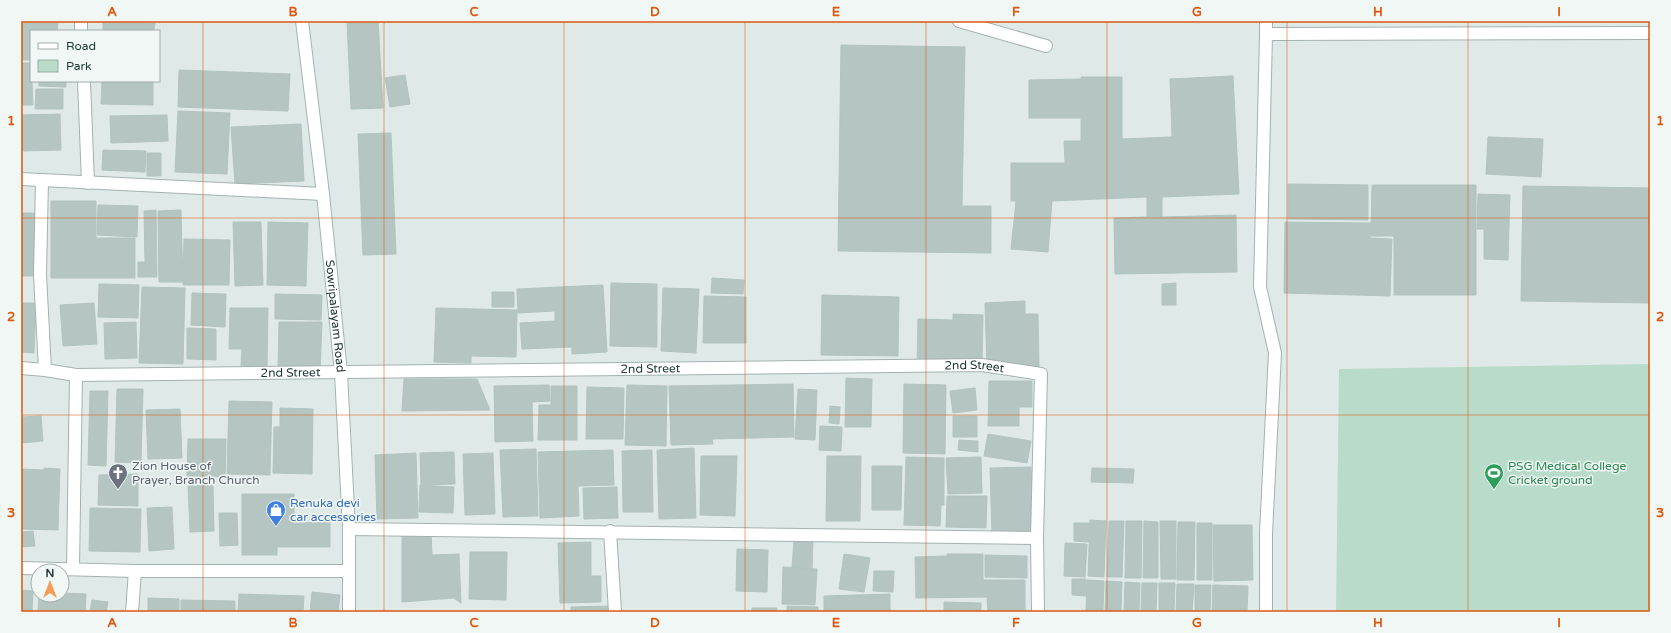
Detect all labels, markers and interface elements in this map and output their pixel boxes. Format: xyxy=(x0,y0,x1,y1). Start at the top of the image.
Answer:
text: A xyxy=(107,4,117,20)
text: B xyxy=(288,4,298,20)
text: C xyxy=(469,4,479,20)
text: D xyxy=(650,4,660,20)
text: E xyxy=(832,4,840,20)
text: F xyxy=(1012,4,1020,20)
text: G xyxy=(1192,4,1202,20)
text: H xyxy=(1373,4,1383,20)
text: I xyxy=(1557,4,1561,20)
legend xyxy=(30,30,160,82)
text: Road xyxy=(66,39,96,53)
text: Park xyxy=(66,59,92,73)
text: 1 xyxy=(7,113,15,129)
text: 1 xyxy=(1656,113,1664,129)
street label: Sowripalayam Road xyxy=(323,259,348,373)
text: 2 xyxy=(7,309,15,325)
text: 2 xyxy=(1656,309,1664,325)
street label: 2nd Street xyxy=(944,358,1006,375)
street label: 2nd Street xyxy=(620,361,681,376)
street label: 2nd Street xyxy=(260,365,321,380)
place label: Zion House of Prayer, Branch Church xyxy=(132,459,260,487)
place label: PSG Medical College Cricket ground xyxy=(1508,459,1626,487)
church icon: Zion House of Prayer, Branch Church xyxy=(107,462,129,490)
sports icon: PSG Medical College Cricket ground xyxy=(1483,462,1505,490)
place label: Renuka devi car accessories xyxy=(290,496,376,524)
shop icon: Renuka devi car accessories xyxy=(265,499,287,527)
text: 3 xyxy=(7,505,15,521)
text: 3 xyxy=(1656,505,1664,521)
north arrow xyxy=(30,563,70,603)
text: N xyxy=(46,567,54,580)
text: A xyxy=(107,615,117,631)
text: B xyxy=(288,615,298,631)
text: C xyxy=(469,615,479,631)
text: D xyxy=(650,615,660,631)
text: E xyxy=(832,615,840,631)
text: F xyxy=(1012,615,1020,631)
text: G xyxy=(1192,615,1202,631)
text: H xyxy=(1373,615,1383,631)
text: I xyxy=(1557,615,1561,631)

